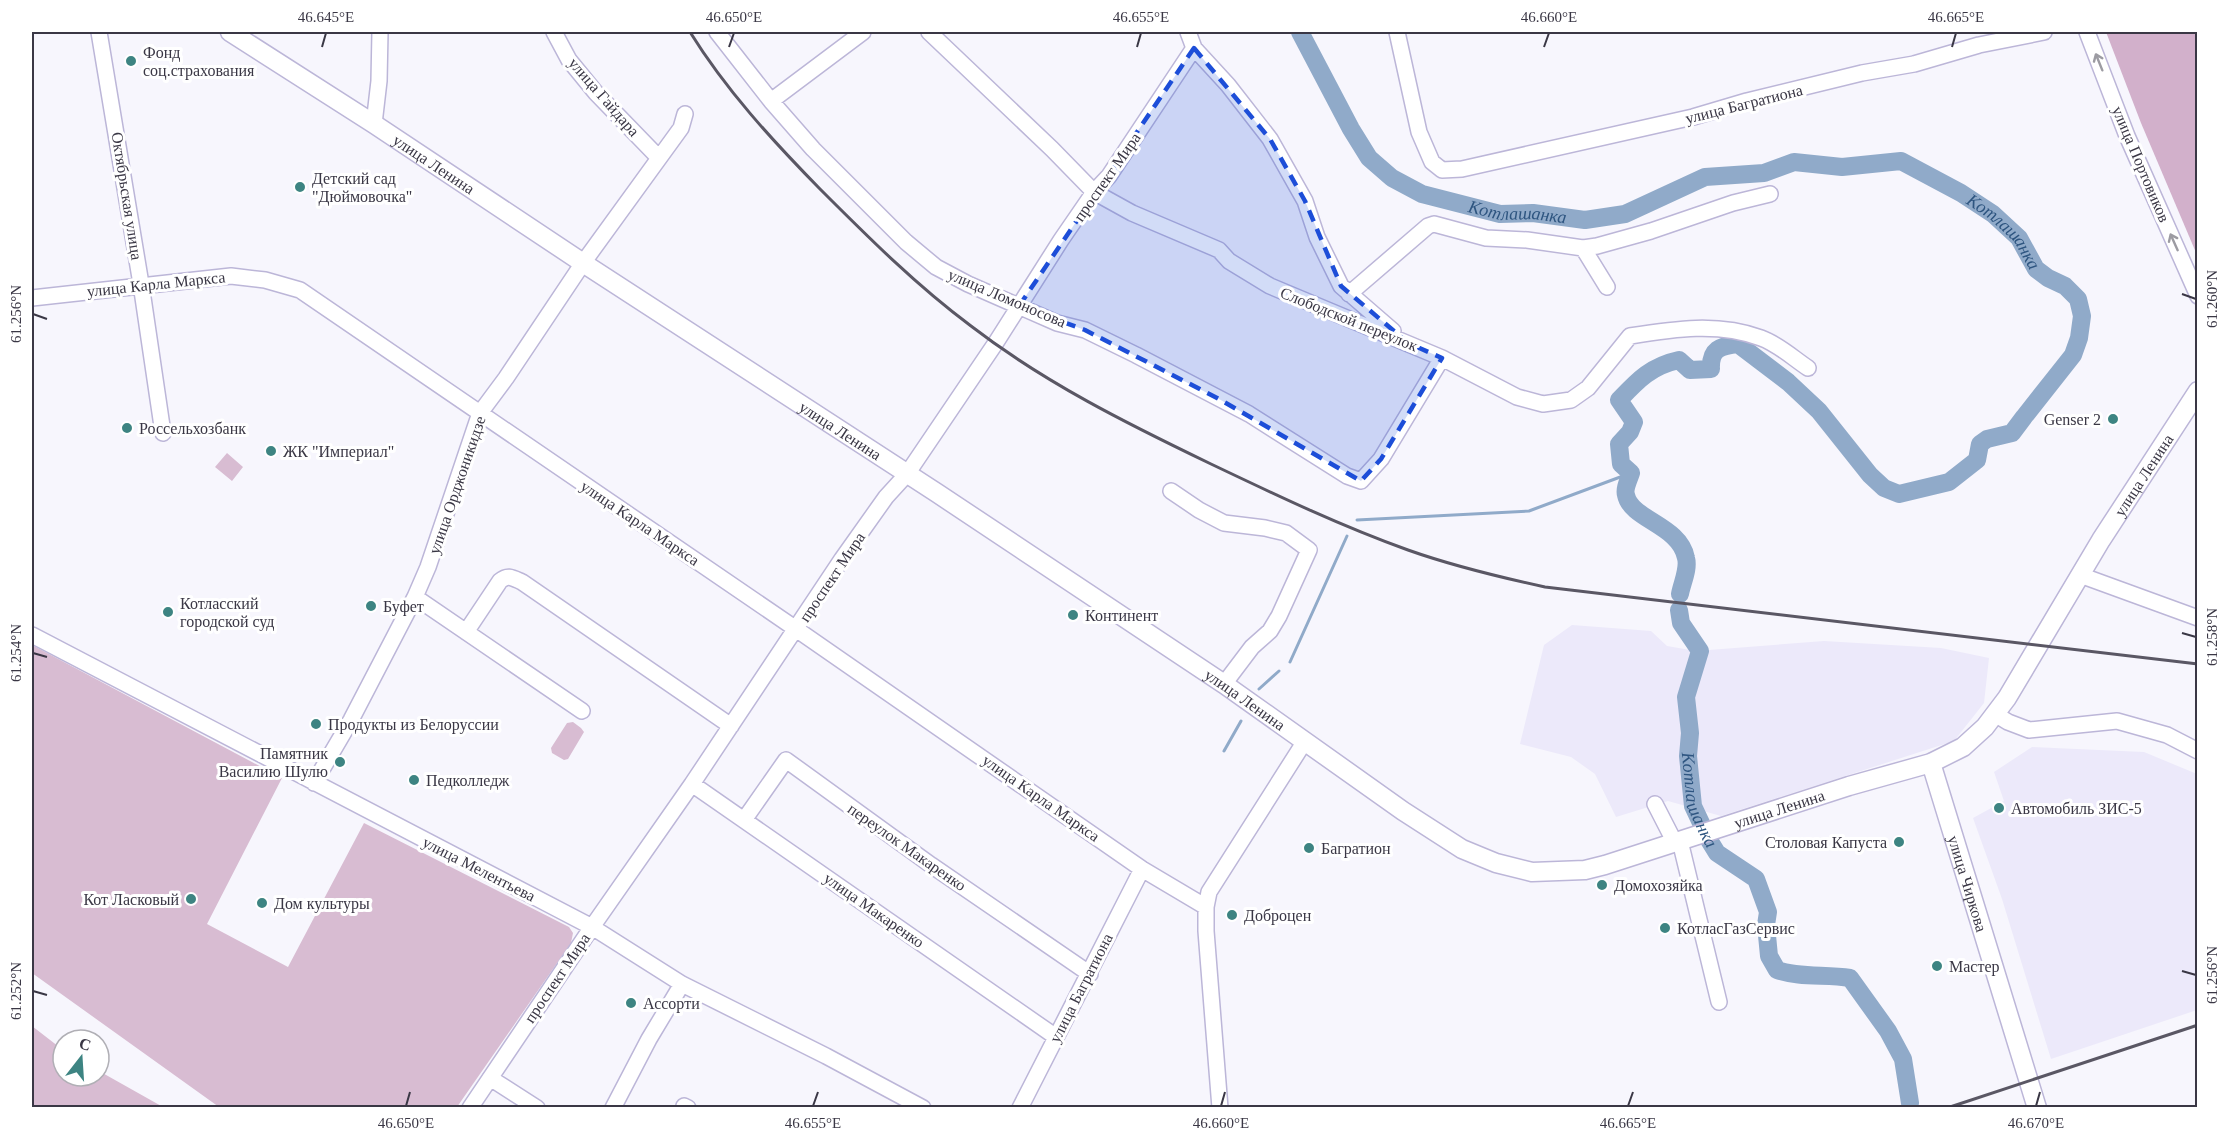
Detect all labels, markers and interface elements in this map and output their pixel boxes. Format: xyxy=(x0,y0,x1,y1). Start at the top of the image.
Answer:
text: 46.645°E xyxy=(298,9,354,25)
text: 46.650°E xyxy=(706,9,762,25)
text: 46.655°E xyxy=(1113,9,1169,25)
text: 46.660°E xyxy=(1521,9,1577,25)
text: 46.665°E xyxy=(1928,9,1984,25)
place label: Фонд соц.страхования xyxy=(143,44,255,80)
one-way arrow xyxy=(2093,53,2104,72)
marker: Фонд соц.страхования xyxy=(124,54,138,68)
street label: улица Гайдара xyxy=(565,54,643,140)
street label: улица Багратиона xyxy=(1684,81,1805,128)
street label: улица Портовиков xyxy=(2108,103,2173,225)
street label: проспект Мира xyxy=(1070,129,1145,225)
street label: Октябрьская улица xyxy=(108,131,146,261)
street label: улица Ленина xyxy=(390,131,478,197)
place label: Детский сад "Дюймовочка" xyxy=(312,170,412,206)
marker: Детский сад "Дюймовочка" xyxy=(293,180,307,194)
water label: Котлашанка xyxy=(1962,189,2044,273)
water label: Котлашанка xyxy=(1465,196,1568,227)
one-way arrow xyxy=(2168,234,2179,252)
street label: улица Ломоносова xyxy=(945,266,1068,331)
street label: улица Карла Маркса xyxy=(86,268,226,301)
text: 61.260°N xyxy=(2204,270,2220,328)
street label: Слободской переулок xyxy=(1278,284,1420,355)
text: 61.256°N xyxy=(8,285,24,343)
street label: улица Ленина xyxy=(796,398,885,463)
place label: Genser 2 xyxy=(2044,411,2101,428)
marker: Genser 2 xyxy=(2106,412,2120,426)
street label: улица Орджоникидзе xyxy=(425,414,490,557)
place label: Россельхозбанк xyxy=(139,420,246,437)
marker: Россельхозбанк xyxy=(120,421,134,435)
street label: улица Ленина xyxy=(2111,431,2176,520)
place label: ЖК "Империал" xyxy=(283,443,394,461)
marker: ЖК "Империал" xyxy=(264,444,278,458)
street label: улица Карла Маркса xyxy=(577,477,702,570)
street label: проспект Мира xyxy=(796,529,869,625)
place label: Котласский городской суд xyxy=(180,595,275,631)
place label: Буфет xyxy=(383,598,424,616)
marker: Буфет xyxy=(364,599,378,613)
marker: Котласский городской суд xyxy=(161,605,175,619)
place label: Континент xyxy=(1085,607,1158,624)
marker: Континент xyxy=(1066,608,1080,622)
text: 61.258°N xyxy=(2204,608,2220,666)
text: 61.254°N xyxy=(8,624,24,682)
street label: улица Ленина xyxy=(1201,665,1289,733)
place label: Продукты из Белоруссии xyxy=(328,716,499,734)
marker: Продукты из Белоруссии xyxy=(309,717,323,731)
place label: Памятник Василию Шулю xyxy=(219,745,328,781)
water label: Котлашанка xyxy=(1678,750,1721,851)
street label: улица Карла Маркса xyxy=(979,751,1103,846)
marker: Памятник Василию Шулю xyxy=(333,755,347,769)
place label: Педколледж xyxy=(426,772,510,790)
marker: Педколледж xyxy=(407,773,421,787)
street label: улица Ленина xyxy=(1732,786,1827,832)
street label: переулок Макаренко xyxy=(844,800,969,895)
place label: Автомобиль ЗИС-5 xyxy=(2011,800,2142,817)
marker: Автомобиль ЗИС-5 xyxy=(1992,801,2006,815)
street label: улица Мелентьева xyxy=(419,833,538,906)
street label: улица Чиркова xyxy=(1944,833,1991,934)
place label: Столовая Капуста xyxy=(1765,834,1887,852)
marker: Столовая Капуста xyxy=(1892,835,1906,849)
place label: Багратион xyxy=(1321,840,1391,858)
marker: Багратион xyxy=(1302,841,1316,855)
street label: улица Макаренко xyxy=(820,869,927,952)
place label: Домохозяйка xyxy=(1614,877,1703,895)
marker: Домохозяйка xyxy=(1595,878,1609,892)
place label: Кот Ласковый xyxy=(83,891,179,908)
marker: Кот Ласковый xyxy=(184,892,198,906)
place label: Дом культуры xyxy=(274,895,370,913)
marker: Дом культуры xyxy=(255,896,269,910)
place label: Доброцен xyxy=(1244,907,1312,925)
marker: Доброцен xyxy=(1225,908,1239,922)
place label: КотласГазСервис xyxy=(1677,920,1795,938)
marker: КотласГазСервис xyxy=(1658,921,1672,935)
street label: проспект Мира xyxy=(521,930,594,1026)
street label: улица Багратиона xyxy=(1046,931,1117,1046)
text: 61.256°N xyxy=(2204,946,2220,1004)
place label: Мастер xyxy=(1949,958,2000,976)
marker: Мастер xyxy=(1930,959,1944,973)
text: 61.252°N xyxy=(8,962,24,1020)
place label: Ассорти xyxy=(643,995,700,1013)
marker: Ассорти xyxy=(624,996,638,1010)
north arrow xyxy=(51,1028,111,1088)
text: С xyxy=(77,1034,93,1054)
text: 46.650°E xyxy=(378,1115,434,1131)
text: 46.655°E xyxy=(785,1115,841,1131)
text: 46.660°E xyxy=(1193,1115,1249,1131)
text: 46.665°E xyxy=(1600,1115,1656,1131)
text: 46.670°E xyxy=(2008,1115,2064,1131)

